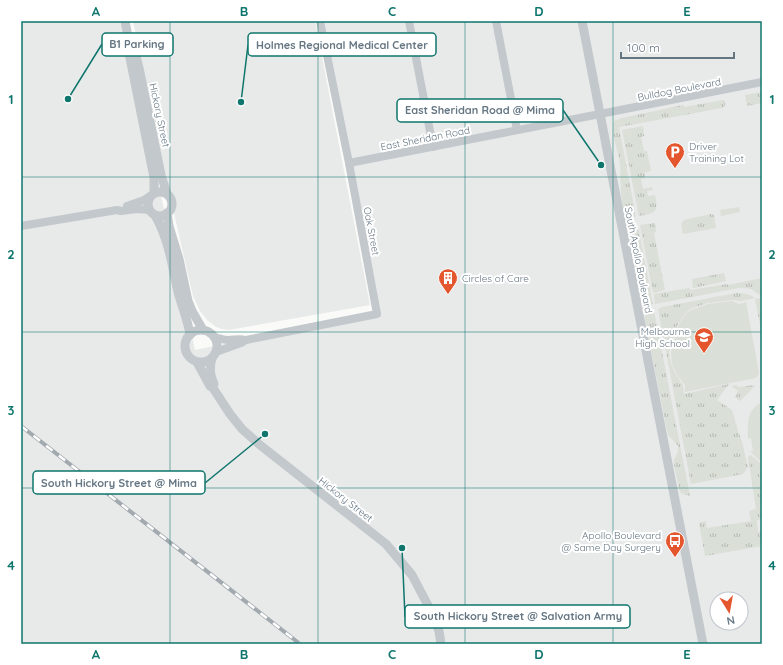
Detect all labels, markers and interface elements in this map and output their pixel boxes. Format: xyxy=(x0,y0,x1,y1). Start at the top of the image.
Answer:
text: A xyxy=(92,3,101,19)
text: B xyxy=(240,3,248,19)
text: C xyxy=(388,3,396,19)
text: D xyxy=(534,3,544,19)
text: E xyxy=(683,3,691,19)
callout: B1 Parking xyxy=(102,33,173,56)
callout: Holmes Regional Medical Center xyxy=(248,33,436,56)
scale bar xyxy=(621,34,734,60)
text: B1 Parking xyxy=(109,37,165,51)
text: Holmes Regional Medical Center xyxy=(256,38,428,52)
text: 100 m xyxy=(627,40,660,55)
street label: Bulldog Boulevard xyxy=(636,75,722,104)
street label: Hickory Street xyxy=(146,82,173,149)
text: 1 xyxy=(8,91,14,107)
text: 1 xyxy=(769,91,775,107)
callout: East Sheridan Road @ Mima xyxy=(397,99,563,122)
text: East Sheridan Road @ Mima xyxy=(405,103,555,117)
street label: East Sheridan Road xyxy=(379,123,471,154)
place label: Driver Training Lot xyxy=(689,140,744,165)
parking icon: Driver Training Lot xyxy=(664,141,686,169)
street label: Oak Street xyxy=(360,206,383,257)
street label: South Apollo Boulevard xyxy=(622,206,655,314)
text: 2 xyxy=(7,246,15,262)
text: 2 xyxy=(768,246,776,262)
building icon: Circles of Care xyxy=(437,267,459,295)
place label: Circles of Care xyxy=(462,272,529,285)
place label: Melbourne High School xyxy=(635,325,690,350)
school or university icon: Melbourne High School xyxy=(693,326,715,354)
text: 3 xyxy=(8,402,15,418)
text: 3 xyxy=(769,402,776,418)
callout: South Hickory Street @ Mima xyxy=(33,471,205,494)
street label: Hickory Street xyxy=(316,474,376,525)
text: South Hickory Street @ Mima xyxy=(41,476,197,490)
place label: Apollo Boulevard @ Same Day Surgery xyxy=(561,529,661,554)
bus stop icon: Apollo Boulevard @ Same Day Surgery xyxy=(664,530,686,558)
text: 4 xyxy=(7,557,15,573)
text: 4 xyxy=(768,557,776,573)
north arrow xyxy=(709,591,749,631)
callout: South Hickory Street @ Salvation Army xyxy=(405,605,630,628)
text: South Hickory Street @ Salvation Army xyxy=(414,609,622,623)
text: N xyxy=(726,613,736,628)
text: A xyxy=(92,646,101,662)
text: B xyxy=(240,646,248,662)
text: C xyxy=(388,646,396,662)
text: D xyxy=(534,646,544,662)
text: E xyxy=(683,646,691,662)

